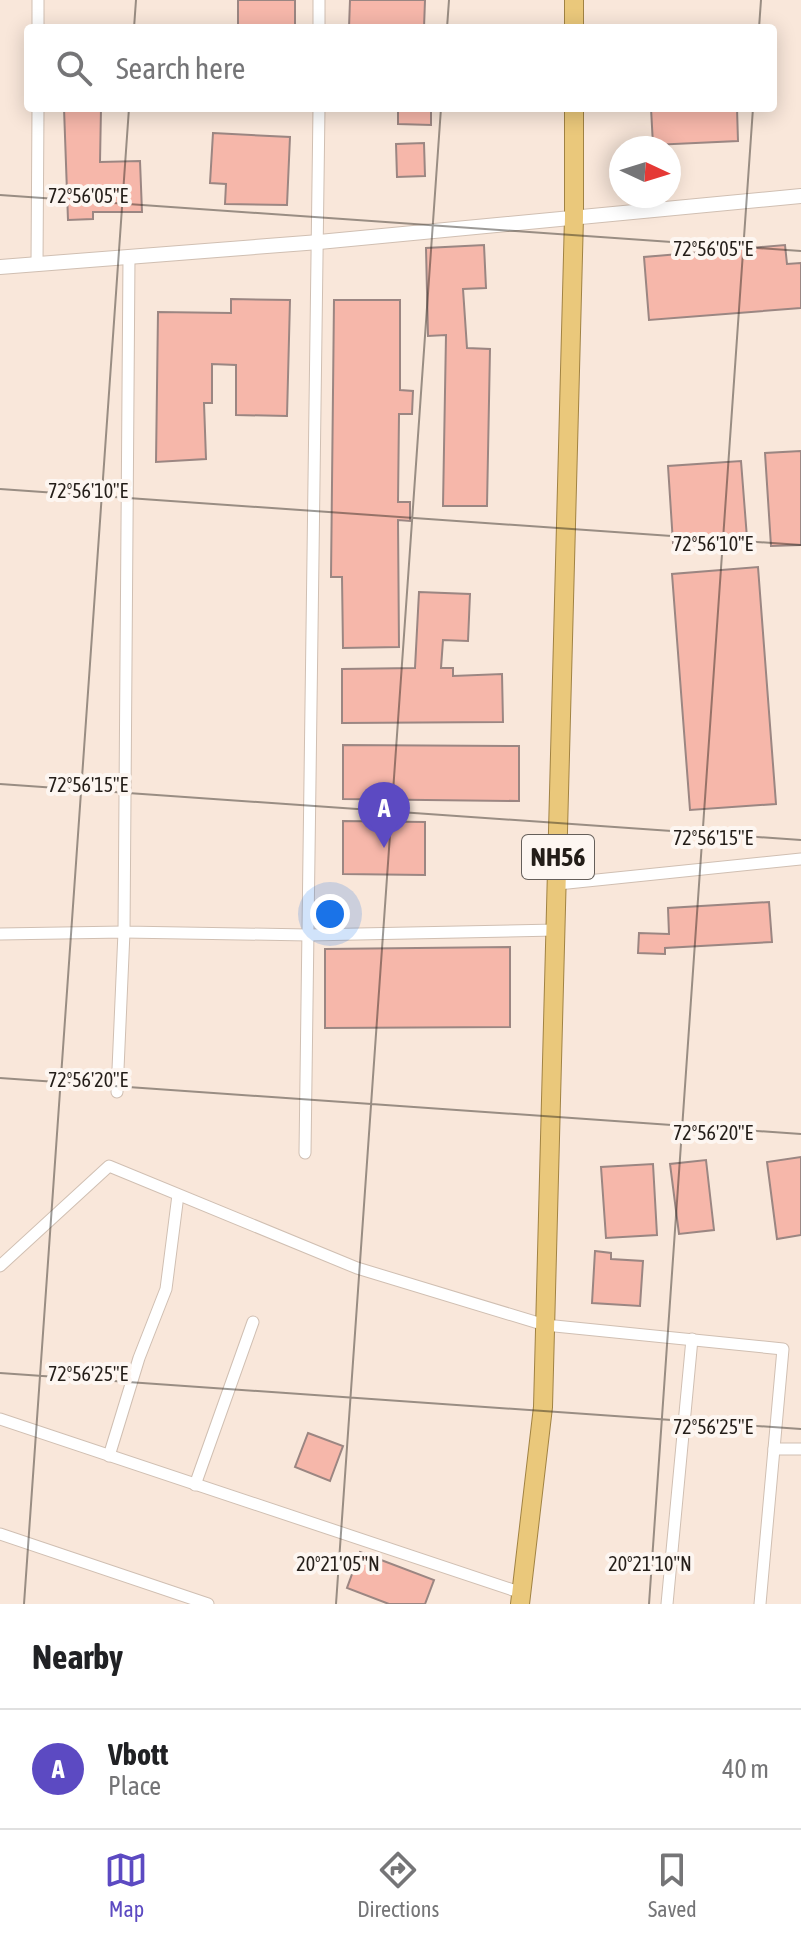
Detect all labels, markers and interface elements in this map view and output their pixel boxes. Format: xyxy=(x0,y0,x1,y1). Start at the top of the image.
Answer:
search box xyxy=(24,24,777,112)
icon: search xyxy=(52,46,96,90)
text: Search here xyxy=(116,51,245,85)
north arrow xyxy=(609,136,681,208)
text: 72°56'05"E xyxy=(48,184,129,207)
text: 72°56'05"E xyxy=(673,237,754,260)
text: 72°56'10"E xyxy=(48,479,129,502)
text: 72°56'10"E xyxy=(673,532,754,555)
text: 72°56'15"E xyxy=(48,773,129,796)
pin: A xyxy=(358,782,410,848)
text: 72°56'15"E xyxy=(673,826,754,849)
road number: NH56 xyxy=(522,835,594,879)
your location xyxy=(310,894,350,934)
text: 72°56'20"E xyxy=(48,1068,129,1091)
text: 72°56'20"E xyxy=(673,1121,754,1144)
text: 72°56'25"E xyxy=(48,1362,129,1385)
text: 72°56'25"E xyxy=(673,1415,754,1438)
text: 20°21'05"N xyxy=(296,1552,380,1575)
text: 20°21'10"N xyxy=(608,1552,692,1575)
text: Nearby xyxy=(32,1637,123,1676)
text: Vbott xyxy=(108,1737,168,1771)
text: A xyxy=(52,1754,64,1784)
text: 40 m xyxy=(722,1754,769,1784)
text: Place xyxy=(108,1771,161,1801)
tab: Map xyxy=(104,1848,148,1922)
tab: Directions xyxy=(357,1848,439,1922)
tab: Saved xyxy=(648,1848,697,1922)

